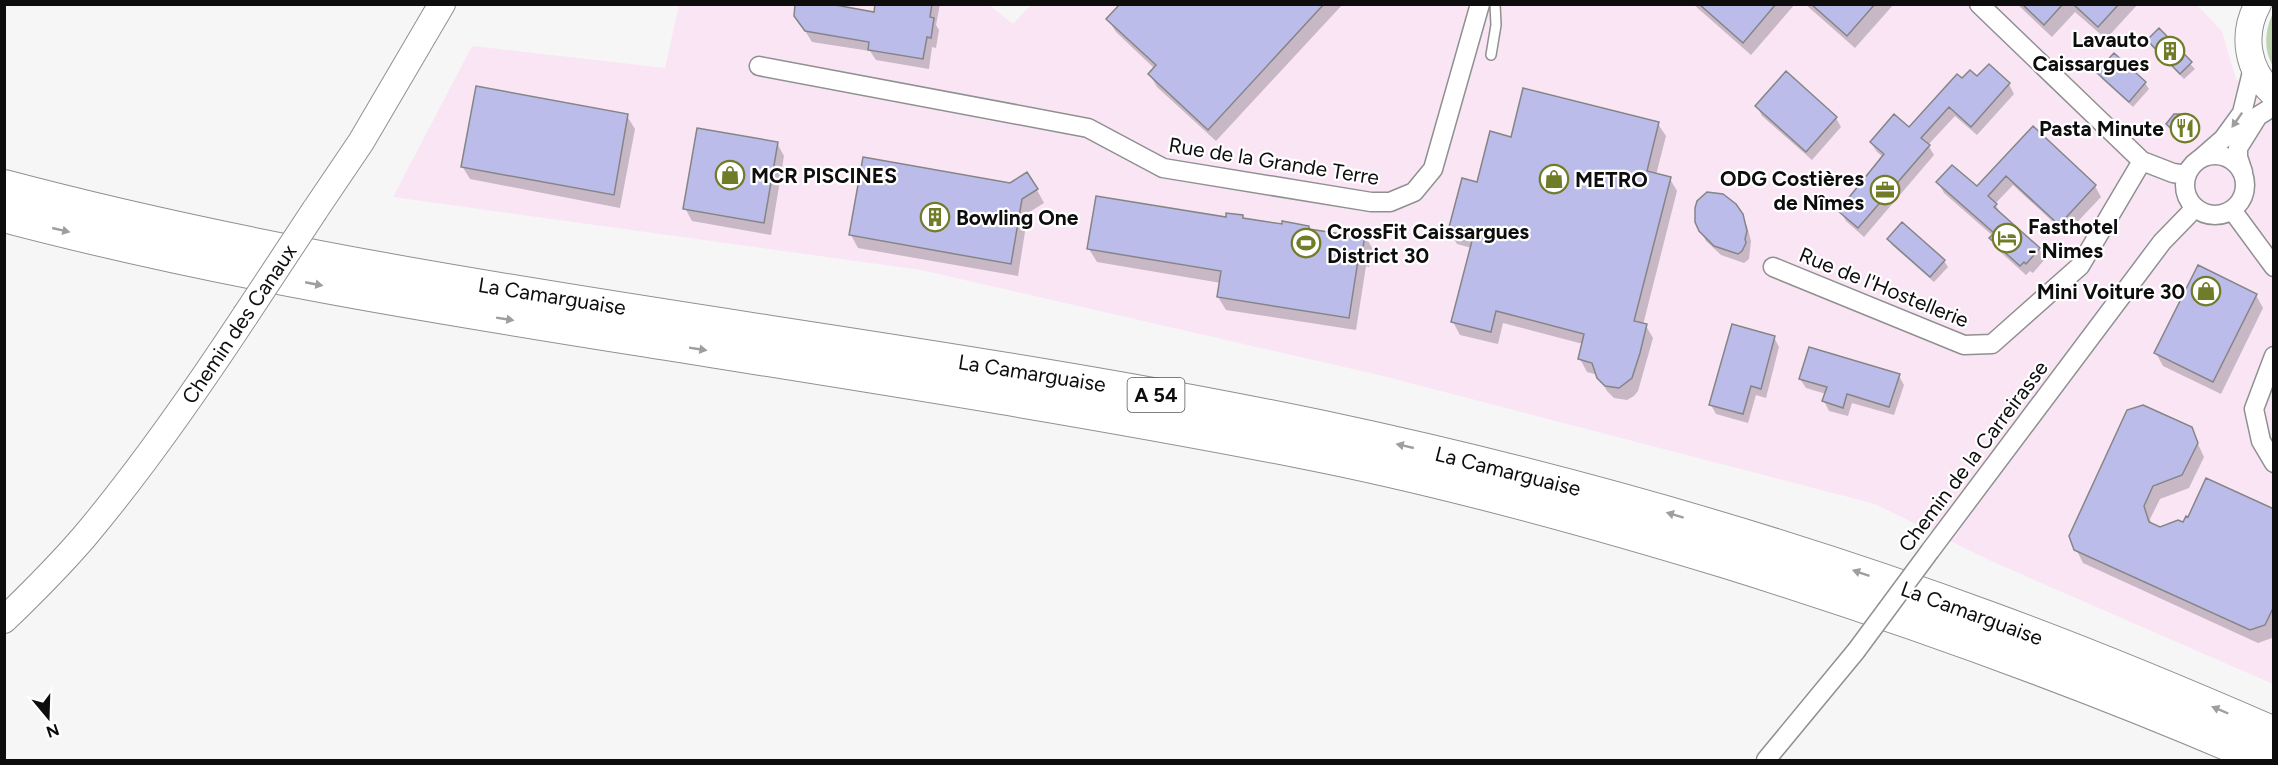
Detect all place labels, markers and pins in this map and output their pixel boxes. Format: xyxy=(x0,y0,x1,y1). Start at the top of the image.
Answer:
place label: Lavauto Caissargues xyxy=(2032,27,2149,76)
building icon: Lavauto Caissargues xyxy=(2154,35,2186,67)
restaurant icon: Pasta Minute xyxy=(2169,112,2201,144)
place label: Pasta Minute xyxy=(2039,116,2164,141)
shop icon: MCR PISCINES xyxy=(714,159,746,191)
place label: MCR PISCINES xyxy=(751,163,897,188)
shop icon: METRO xyxy=(1538,163,1570,195)
place label: ODG Costières de Nîmes xyxy=(1720,166,1864,215)
place label: METRO xyxy=(1575,167,1648,192)
office icon: ODG Costières de Nîmes xyxy=(1869,174,1901,206)
building icon: Bowling One xyxy=(919,201,951,233)
place label: Bowling One xyxy=(956,205,1079,230)
place label: Fasthotel - Nimes xyxy=(2028,214,2118,263)
place label: CrossFit Caissargues District 30 xyxy=(1327,219,1529,268)
hotel icon: Fasthotel - Nimes xyxy=(1991,222,2023,254)
sports icon: CrossFit Caissargues District 30 xyxy=(1290,227,1322,259)
shop icon: Mini Voiture 30 xyxy=(2190,275,2222,307)
place label: Mini Voiture 30 xyxy=(2037,279,2185,304)

